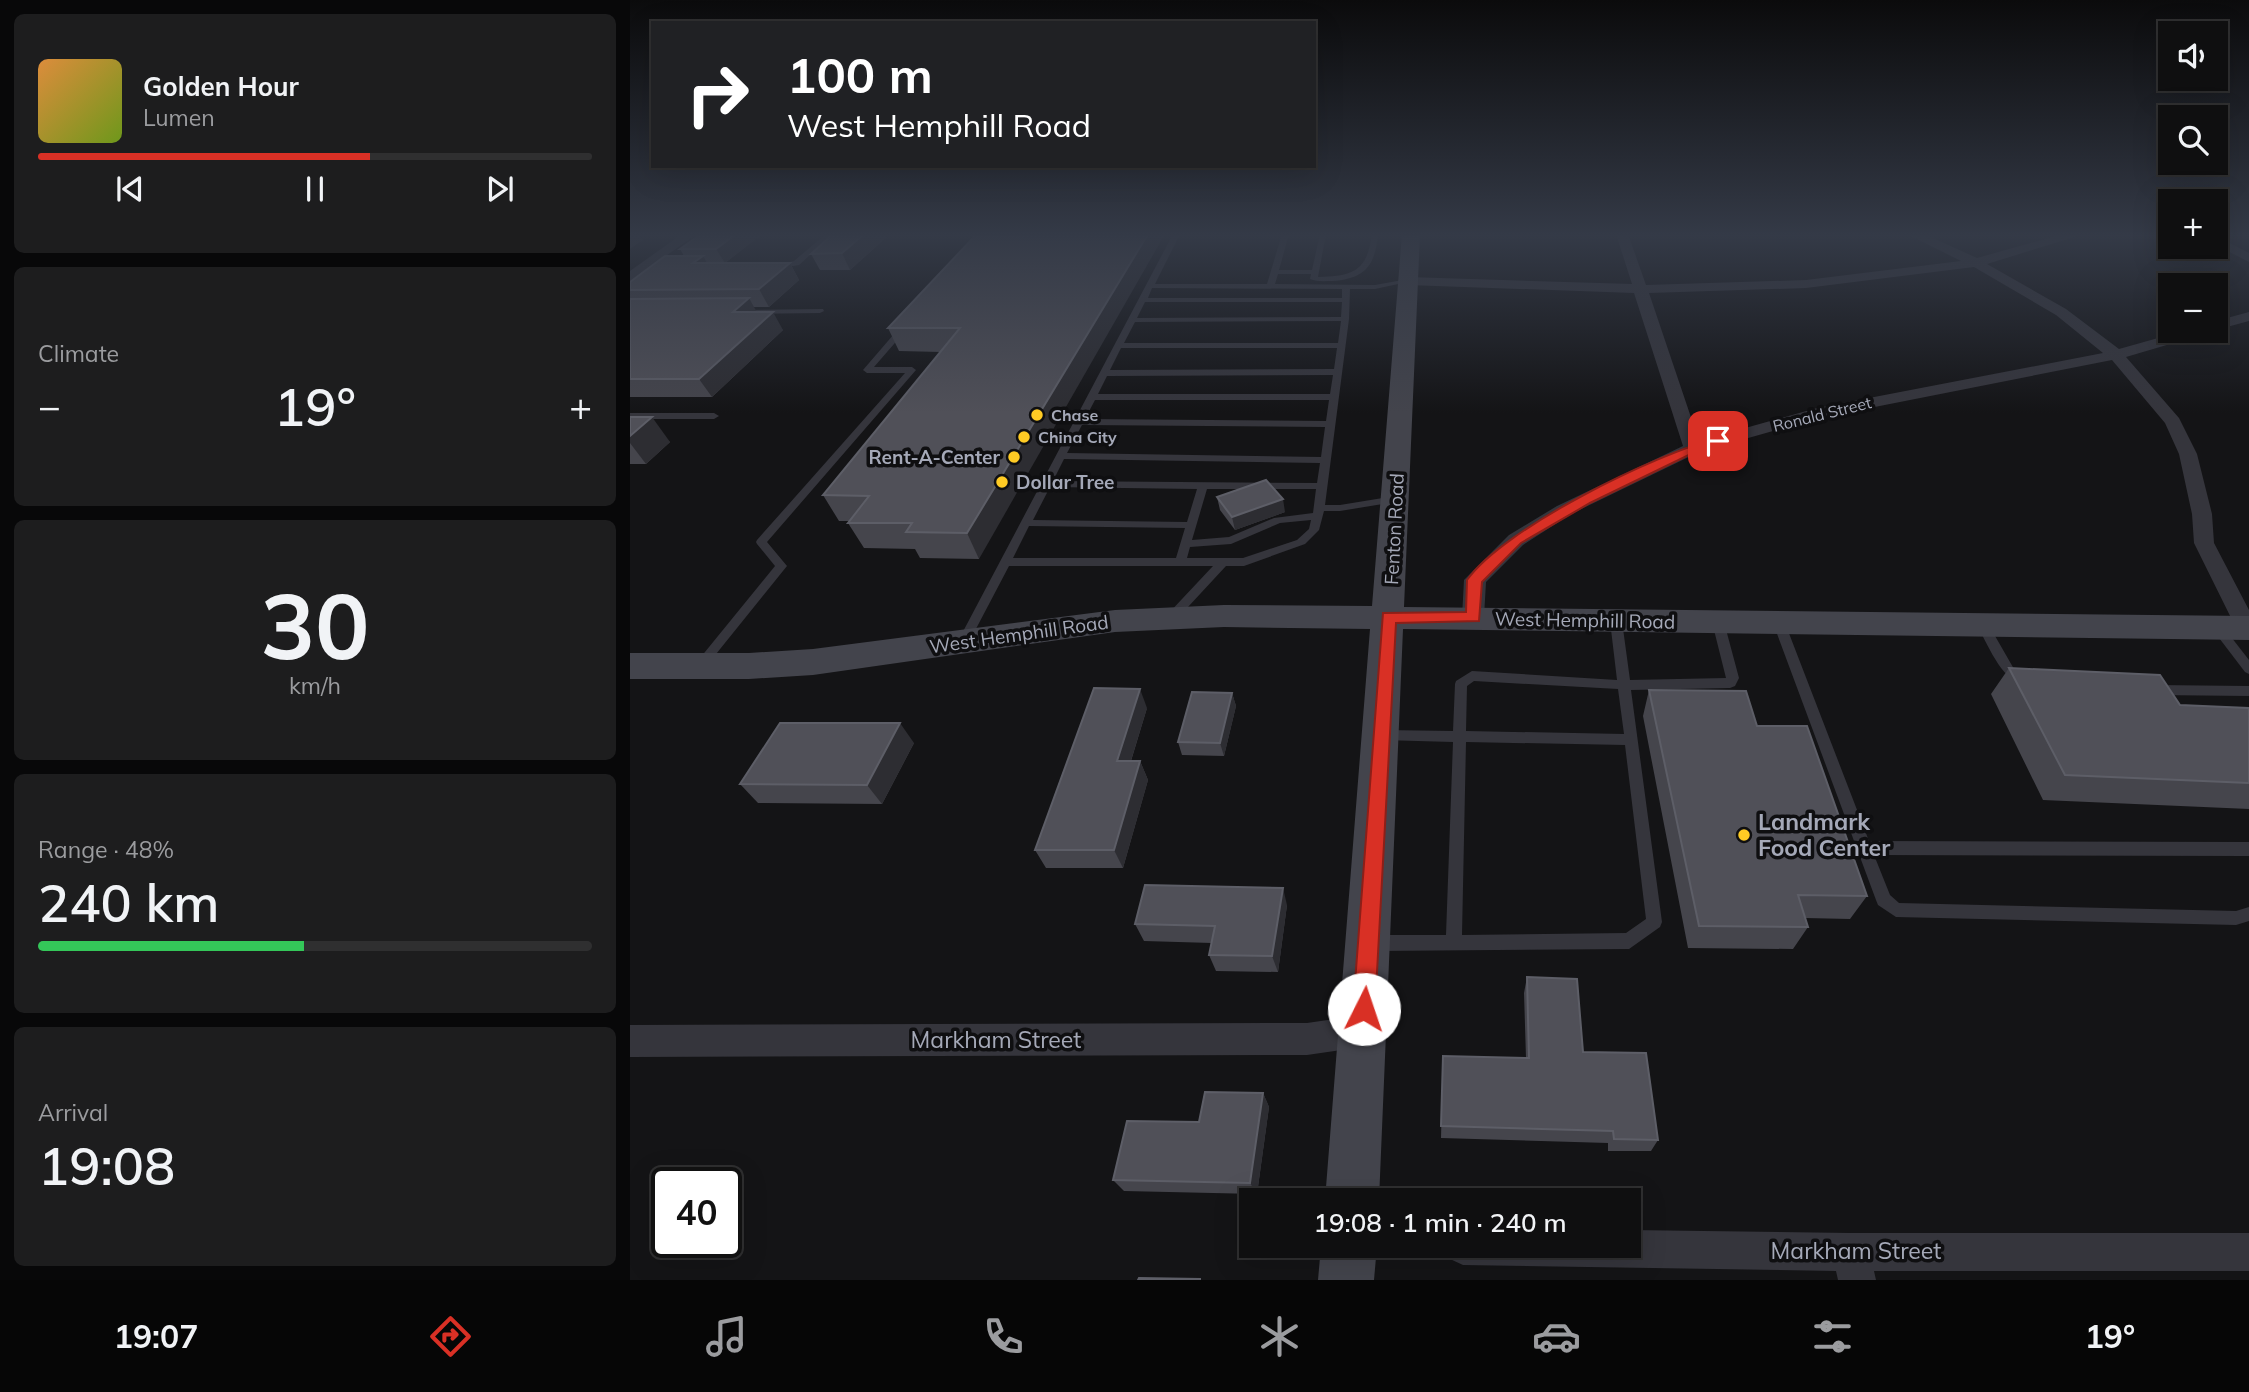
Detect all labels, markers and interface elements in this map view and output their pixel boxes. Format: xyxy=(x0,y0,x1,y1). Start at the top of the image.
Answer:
map controls xyxy=(2158,21,2228,343)
button: sound xyxy=(2158,21,2228,91)
text: 100 m xyxy=(787,44,933,105)
icon: right xyxy=(672,49,763,140)
text: Golden Hour xyxy=(143,70,299,103)
text: Lumen xyxy=(143,103,215,132)
text: West Hemphill Road xyxy=(787,105,1091,145)
button: search xyxy=(2158,105,2228,175)
icon: previous xyxy=(111,170,149,208)
icon: pause xyxy=(296,170,334,208)
icon: next xyxy=(481,170,519,208)
button: + xyxy=(2158,189,2228,259)
button: − xyxy=(2158,273,2228,343)
text: Climate xyxy=(38,339,119,368)
text: 19° xyxy=(274,374,356,439)
text: − xyxy=(38,382,61,430)
text: + xyxy=(569,382,592,430)
street label: Ronald Street xyxy=(1771,392,1874,436)
place label: Chase xyxy=(1051,405,1099,425)
marker: Chase xyxy=(1029,407,1045,423)
pin xyxy=(1688,411,1748,471)
icon: arrive xyxy=(1699,422,1737,460)
place label: China City xyxy=(1038,427,1117,447)
marker: China City xyxy=(1016,429,1032,445)
place label: Rent-A-Center xyxy=(869,445,1001,469)
marker: Rent-A-Center xyxy=(1006,449,1022,465)
place label: Dollar Tree xyxy=(1016,470,1115,494)
street label: Fenton Road xyxy=(1379,473,1409,585)
marker: Dollar Tree xyxy=(994,474,1010,490)
text: 30 xyxy=(260,568,370,682)
street label: West Hemphill Road xyxy=(1495,606,1675,634)
street label: West Hemphill Road xyxy=(928,610,1110,658)
text: km/h xyxy=(289,671,341,700)
place label: Landmark Food Center xyxy=(1758,807,1890,862)
marker: Landmark Food Center xyxy=(1736,827,1752,843)
text: Range · 48% xyxy=(38,835,174,864)
text: 240 km xyxy=(38,870,219,935)
position arrow xyxy=(1327,972,1401,1046)
street label: Markham Street xyxy=(911,1025,1081,1054)
text: Arrival xyxy=(38,1098,108,1127)
text: 19:08 xyxy=(38,1133,175,1198)
speed limit sign: 40 xyxy=(651,1167,742,1258)
text: 19:08 · 1 min · 240 m xyxy=(1313,1206,1567,1239)
street label: Markham Street xyxy=(1771,1236,1941,1265)
icon: directions xyxy=(426,1312,475,1361)
icon: music xyxy=(702,1312,751,1361)
icon: phone xyxy=(979,1312,1028,1361)
icon: climate xyxy=(1255,1312,1304,1361)
icon: car xyxy=(1532,1312,1581,1361)
icon: filters xyxy=(1808,1312,1857,1361)
text: 19:07 xyxy=(114,1316,198,1356)
text: 19° xyxy=(2085,1316,2135,1356)

